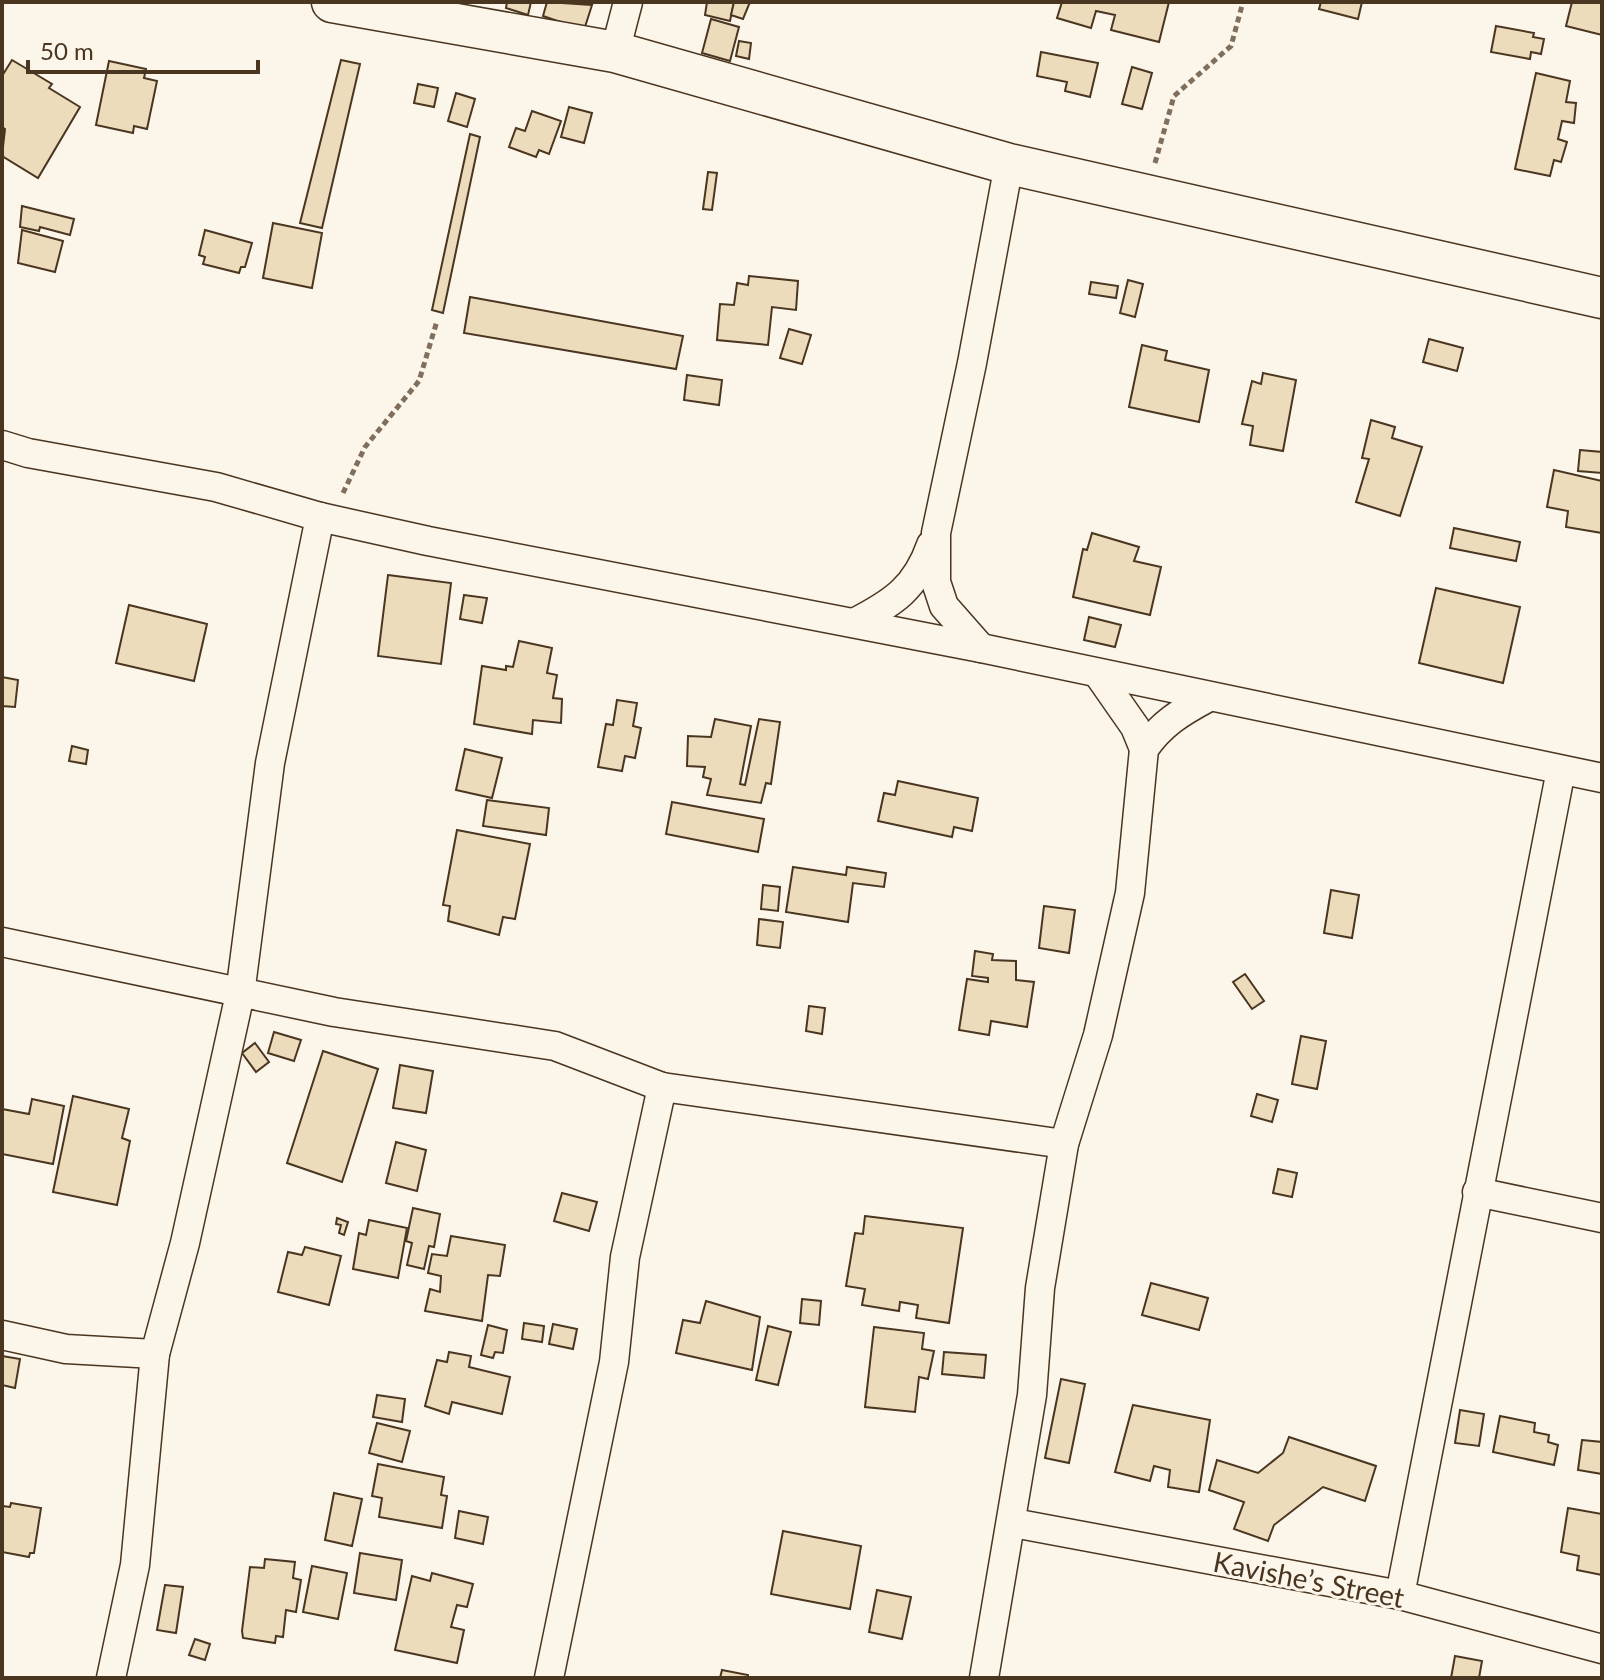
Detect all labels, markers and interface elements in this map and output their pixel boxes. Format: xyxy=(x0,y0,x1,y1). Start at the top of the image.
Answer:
scale bar xyxy=(28,24,258,74)
text: 50 m xyxy=(40,36,94,65)
street label: Kavishe’s Street xyxy=(1211,1544,1407,1614)

